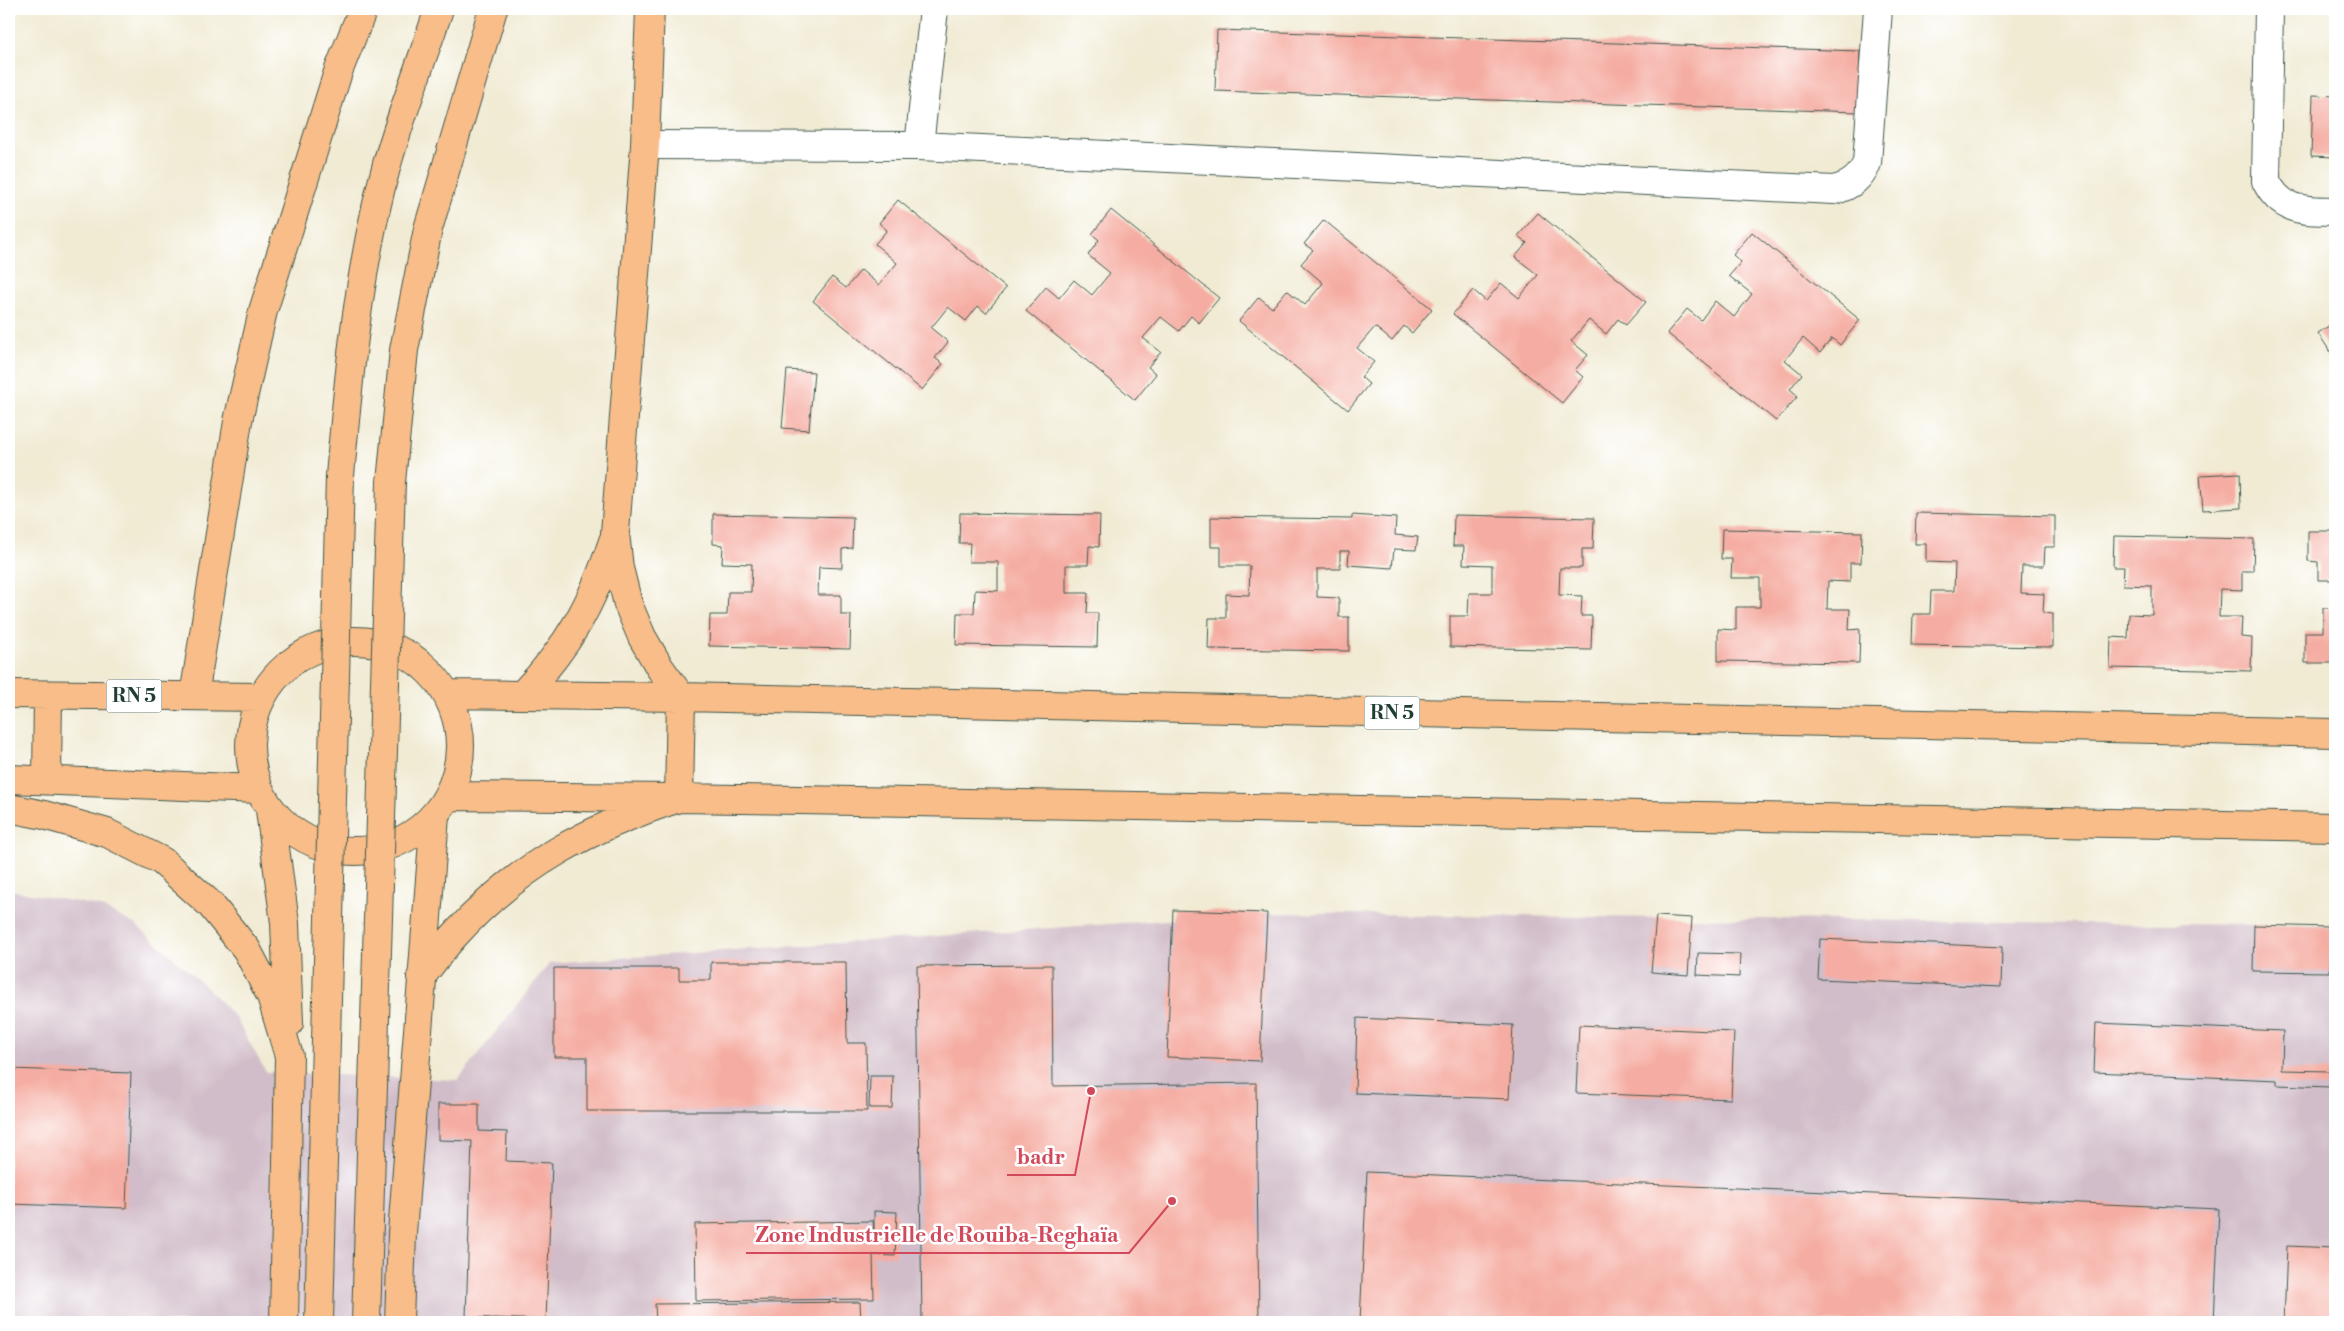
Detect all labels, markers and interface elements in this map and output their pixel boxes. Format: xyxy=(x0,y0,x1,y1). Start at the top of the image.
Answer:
road number: RN 5 xyxy=(106,679,162,712)
road number: RN 5 xyxy=(1364,696,1420,730)
callout: badr xyxy=(1007,1139,1075,1175)
text: badr xyxy=(1017,1145,1065,1171)
callout: Zone Industrielle de Rouiba-Reghaïa xyxy=(746,1217,1129,1253)
text: Zone Industrielle de Rouiba-Reghaïa xyxy=(756,1223,1119,1249)

